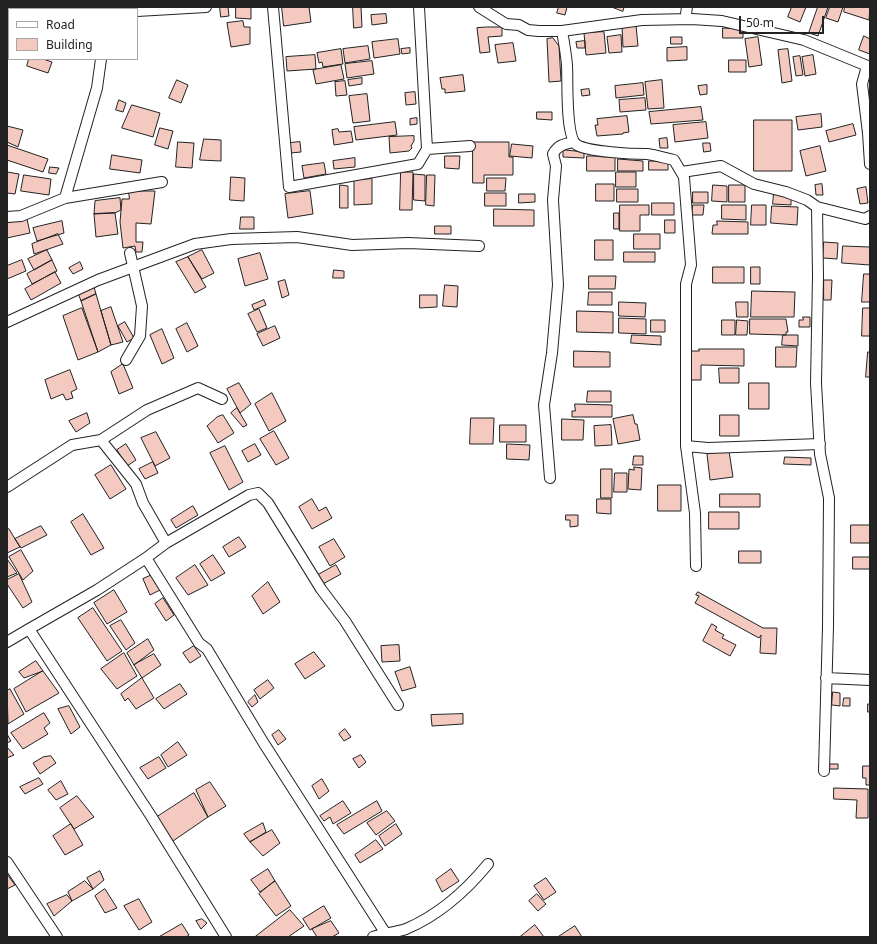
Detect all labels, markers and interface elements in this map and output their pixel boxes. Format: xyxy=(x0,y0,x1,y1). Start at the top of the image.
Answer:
legend xyxy=(8,8,138,60)
scale bar xyxy=(741,8,826,34)
text: 50 m xyxy=(746,14,774,31)
text: Road xyxy=(46,16,75,33)
text: Building xyxy=(46,36,93,53)

